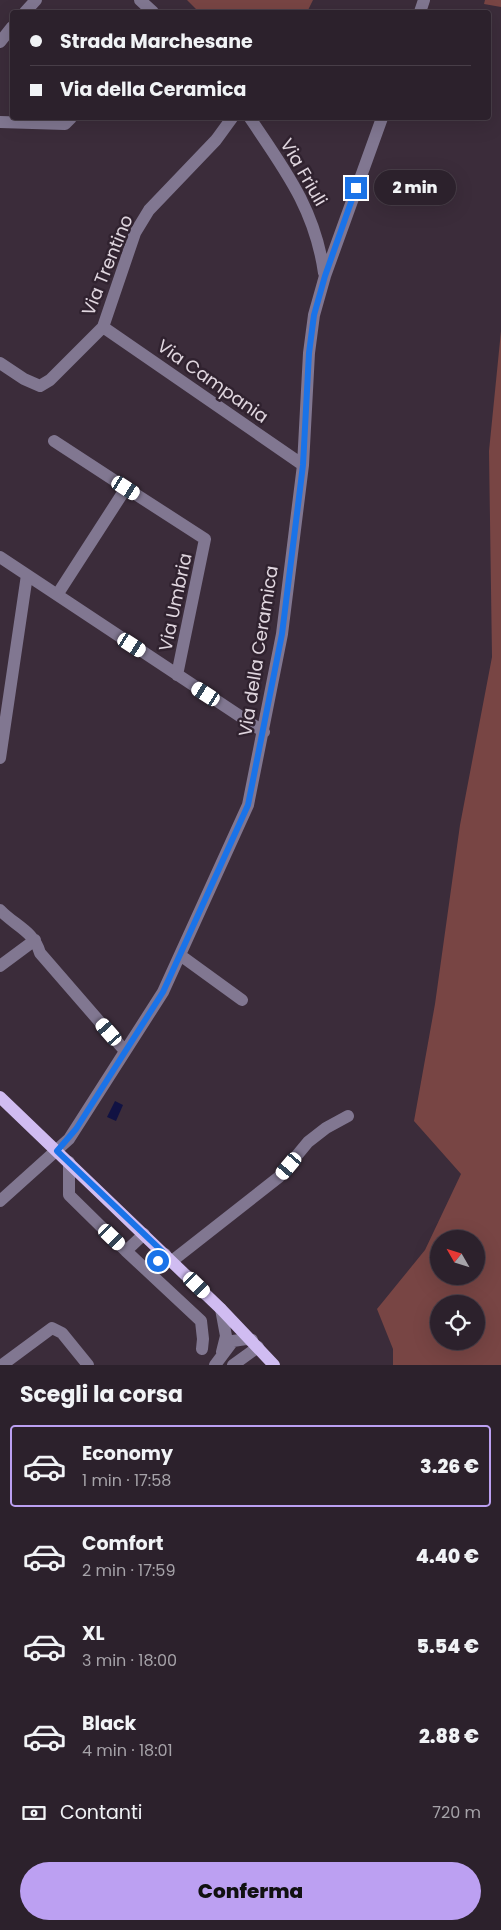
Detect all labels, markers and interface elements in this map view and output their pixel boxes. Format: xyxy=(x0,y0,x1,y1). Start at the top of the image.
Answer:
text: Strada Marchesane xyxy=(60,28,253,55)
text: Via della Ceramica xyxy=(60,76,247,103)
street label: Via Friuli xyxy=(275,134,333,210)
callout: 2 min xyxy=(374,170,456,206)
text: 2 min xyxy=(392,176,438,199)
route end xyxy=(345,177,367,199)
street label: Via Trentino xyxy=(75,211,139,319)
street label: Via Campania xyxy=(152,333,274,429)
car xyxy=(109,474,142,502)
street label: Via Umbria xyxy=(152,551,198,653)
street label: Via della Ceramica xyxy=(232,564,284,738)
car xyxy=(115,631,148,659)
car xyxy=(189,680,222,708)
car xyxy=(93,1016,124,1048)
car xyxy=(273,1150,304,1182)
car xyxy=(95,1221,128,1253)
north arrow xyxy=(430,1230,485,1285)
map controls xyxy=(430,1230,485,1350)
route start xyxy=(147,1250,169,1272)
car xyxy=(180,1269,213,1301)
button: locate xyxy=(430,1295,485,1350)
text: Scegli la corsa xyxy=(20,1379,183,1410)
text: Economy xyxy=(82,1440,173,1467)
icon: car xyxy=(22,1444,67,1489)
text: 3.26 € xyxy=(420,1453,479,1480)
text: 1 min · 17:58 xyxy=(82,1469,171,1492)
text: Comfort xyxy=(82,1530,164,1557)
icon: car xyxy=(22,1534,67,1579)
text: 4.40 € xyxy=(416,1543,479,1570)
text: 2 min · 17:59 xyxy=(82,1559,175,1582)
text: XL xyxy=(82,1620,105,1647)
icon: car xyxy=(22,1624,67,1669)
text: 5.54 € xyxy=(417,1633,479,1660)
text: 3 min · 18:00 xyxy=(82,1649,177,1672)
text: Black xyxy=(82,1710,136,1737)
icon: car xyxy=(22,1714,67,1759)
text: 2.88 € xyxy=(419,1723,479,1750)
text: 4 min · 18:01 xyxy=(82,1739,173,1762)
icon: cash xyxy=(20,1799,48,1827)
text: Contanti xyxy=(60,1799,143,1826)
text: 720 m xyxy=(432,1801,481,1824)
button: Conferma xyxy=(20,1862,481,1920)

